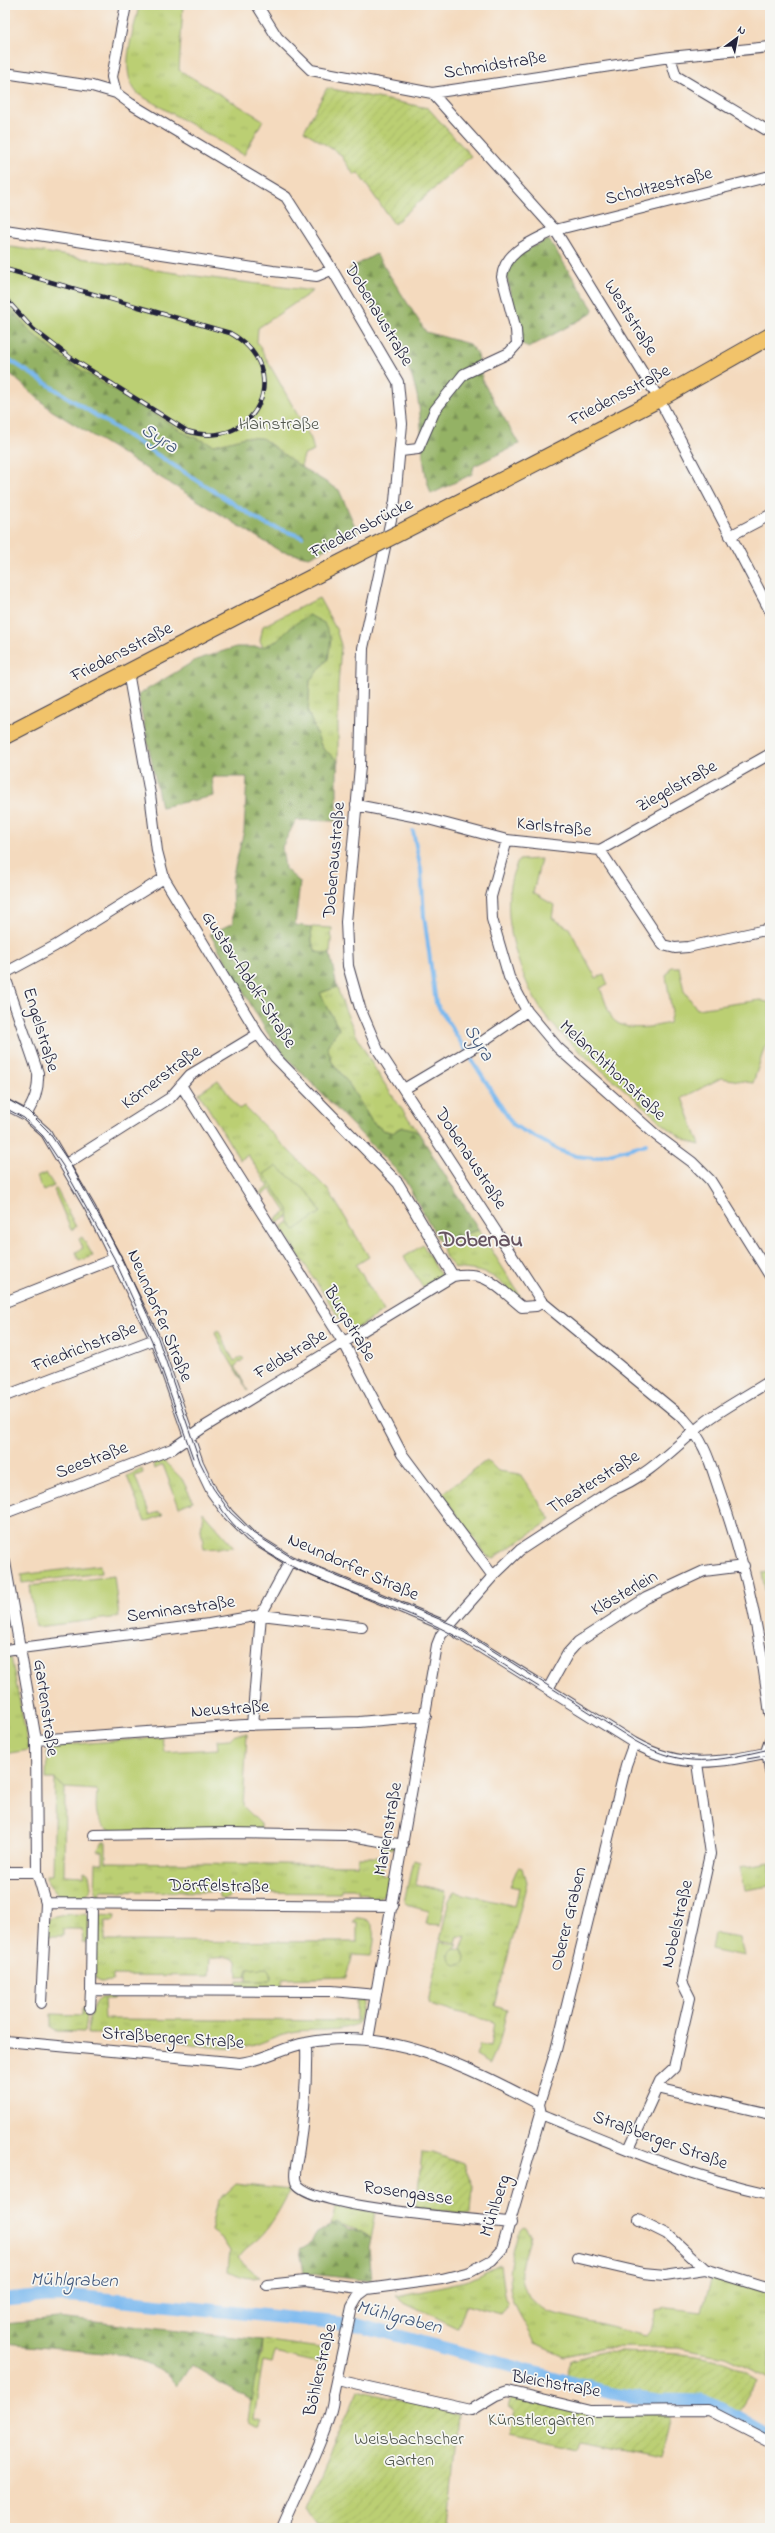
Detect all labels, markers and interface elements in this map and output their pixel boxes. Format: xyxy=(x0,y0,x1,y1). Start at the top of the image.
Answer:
north arrow xyxy=(717,18,757,58)
text: N xyxy=(734,22,749,39)
street label: Schmidstraße xyxy=(442,45,549,87)
street label: Scholtzestraße xyxy=(603,161,716,213)
street label: Dobenaustraße xyxy=(336,258,420,372)
street label: Weststraße xyxy=(596,275,664,362)
street label: Friedensstraße xyxy=(564,358,676,434)
park label: Hainstraße xyxy=(239,412,320,438)
water label: Syra xyxy=(135,417,183,461)
street label: Friedensbrücke xyxy=(305,491,419,567)
street label: Friedensstraße xyxy=(66,616,178,690)
street label: Ziegelstraße xyxy=(632,754,723,821)
street label: Dobenaustraße xyxy=(317,800,353,920)
street label: Karlstraße xyxy=(515,811,594,845)
street label: Gustav-Adolf-Straße xyxy=(194,906,303,1054)
street label: Engelstraße xyxy=(14,985,65,1077)
street label: Melanchthonstraße xyxy=(553,1014,672,1128)
water label: Syra xyxy=(456,1019,500,1067)
street label: Körnerstraße xyxy=(117,1039,208,1117)
street label: Dobenaustraße xyxy=(427,1102,513,1216)
district label: Dobenau xyxy=(438,1225,523,1257)
street label: Neundorfer Straße xyxy=(119,1246,199,1387)
street label: Burgstraße xyxy=(315,1280,382,1368)
street label: Friedrichstraße xyxy=(28,1316,142,1380)
street label: Feldstraße xyxy=(249,1323,333,1387)
street label: Seestraße xyxy=(52,1435,133,1487)
street label: Theaterstraße xyxy=(543,1444,646,1522)
street label: Neundorfer Straße xyxy=(283,1527,424,1609)
street label: Klösterlein xyxy=(587,1564,663,1624)
street label: Seminarstraße xyxy=(125,1589,238,1630)
street label: Gartenstraße xyxy=(25,1658,65,1759)
street label: Neustraße xyxy=(190,1694,271,1726)
street label: Marienstraße xyxy=(368,1779,410,1878)
street label: Oberer Graben xyxy=(544,1864,594,1974)
street label: Dörffelstraße xyxy=(168,1873,270,1901)
street label: Nobelstraße xyxy=(655,1877,701,1971)
street label: Straßberger Straße xyxy=(101,2021,246,2058)
street label: Straßberger Straße xyxy=(588,2104,732,2179)
street label: Mühlberg xyxy=(474,2172,519,2241)
street label: Rosengasse xyxy=(362,2175,455,2214)
water label: Mühlgraben xyxy=(30,2267,118,2296)
water label: Mühlgraben xyxy=(353,2294,445,2343)
street label: Böhlerstraße xyxy=(298,2320,344,2420)
street label: Bleichstraße xyxy=(508,2364,603,2406)
park label: Künstlergarten xyxy=(488,2408,594,2435)
park label: Weisbachscher Garten xyxy=(354,2427,464,2474)

